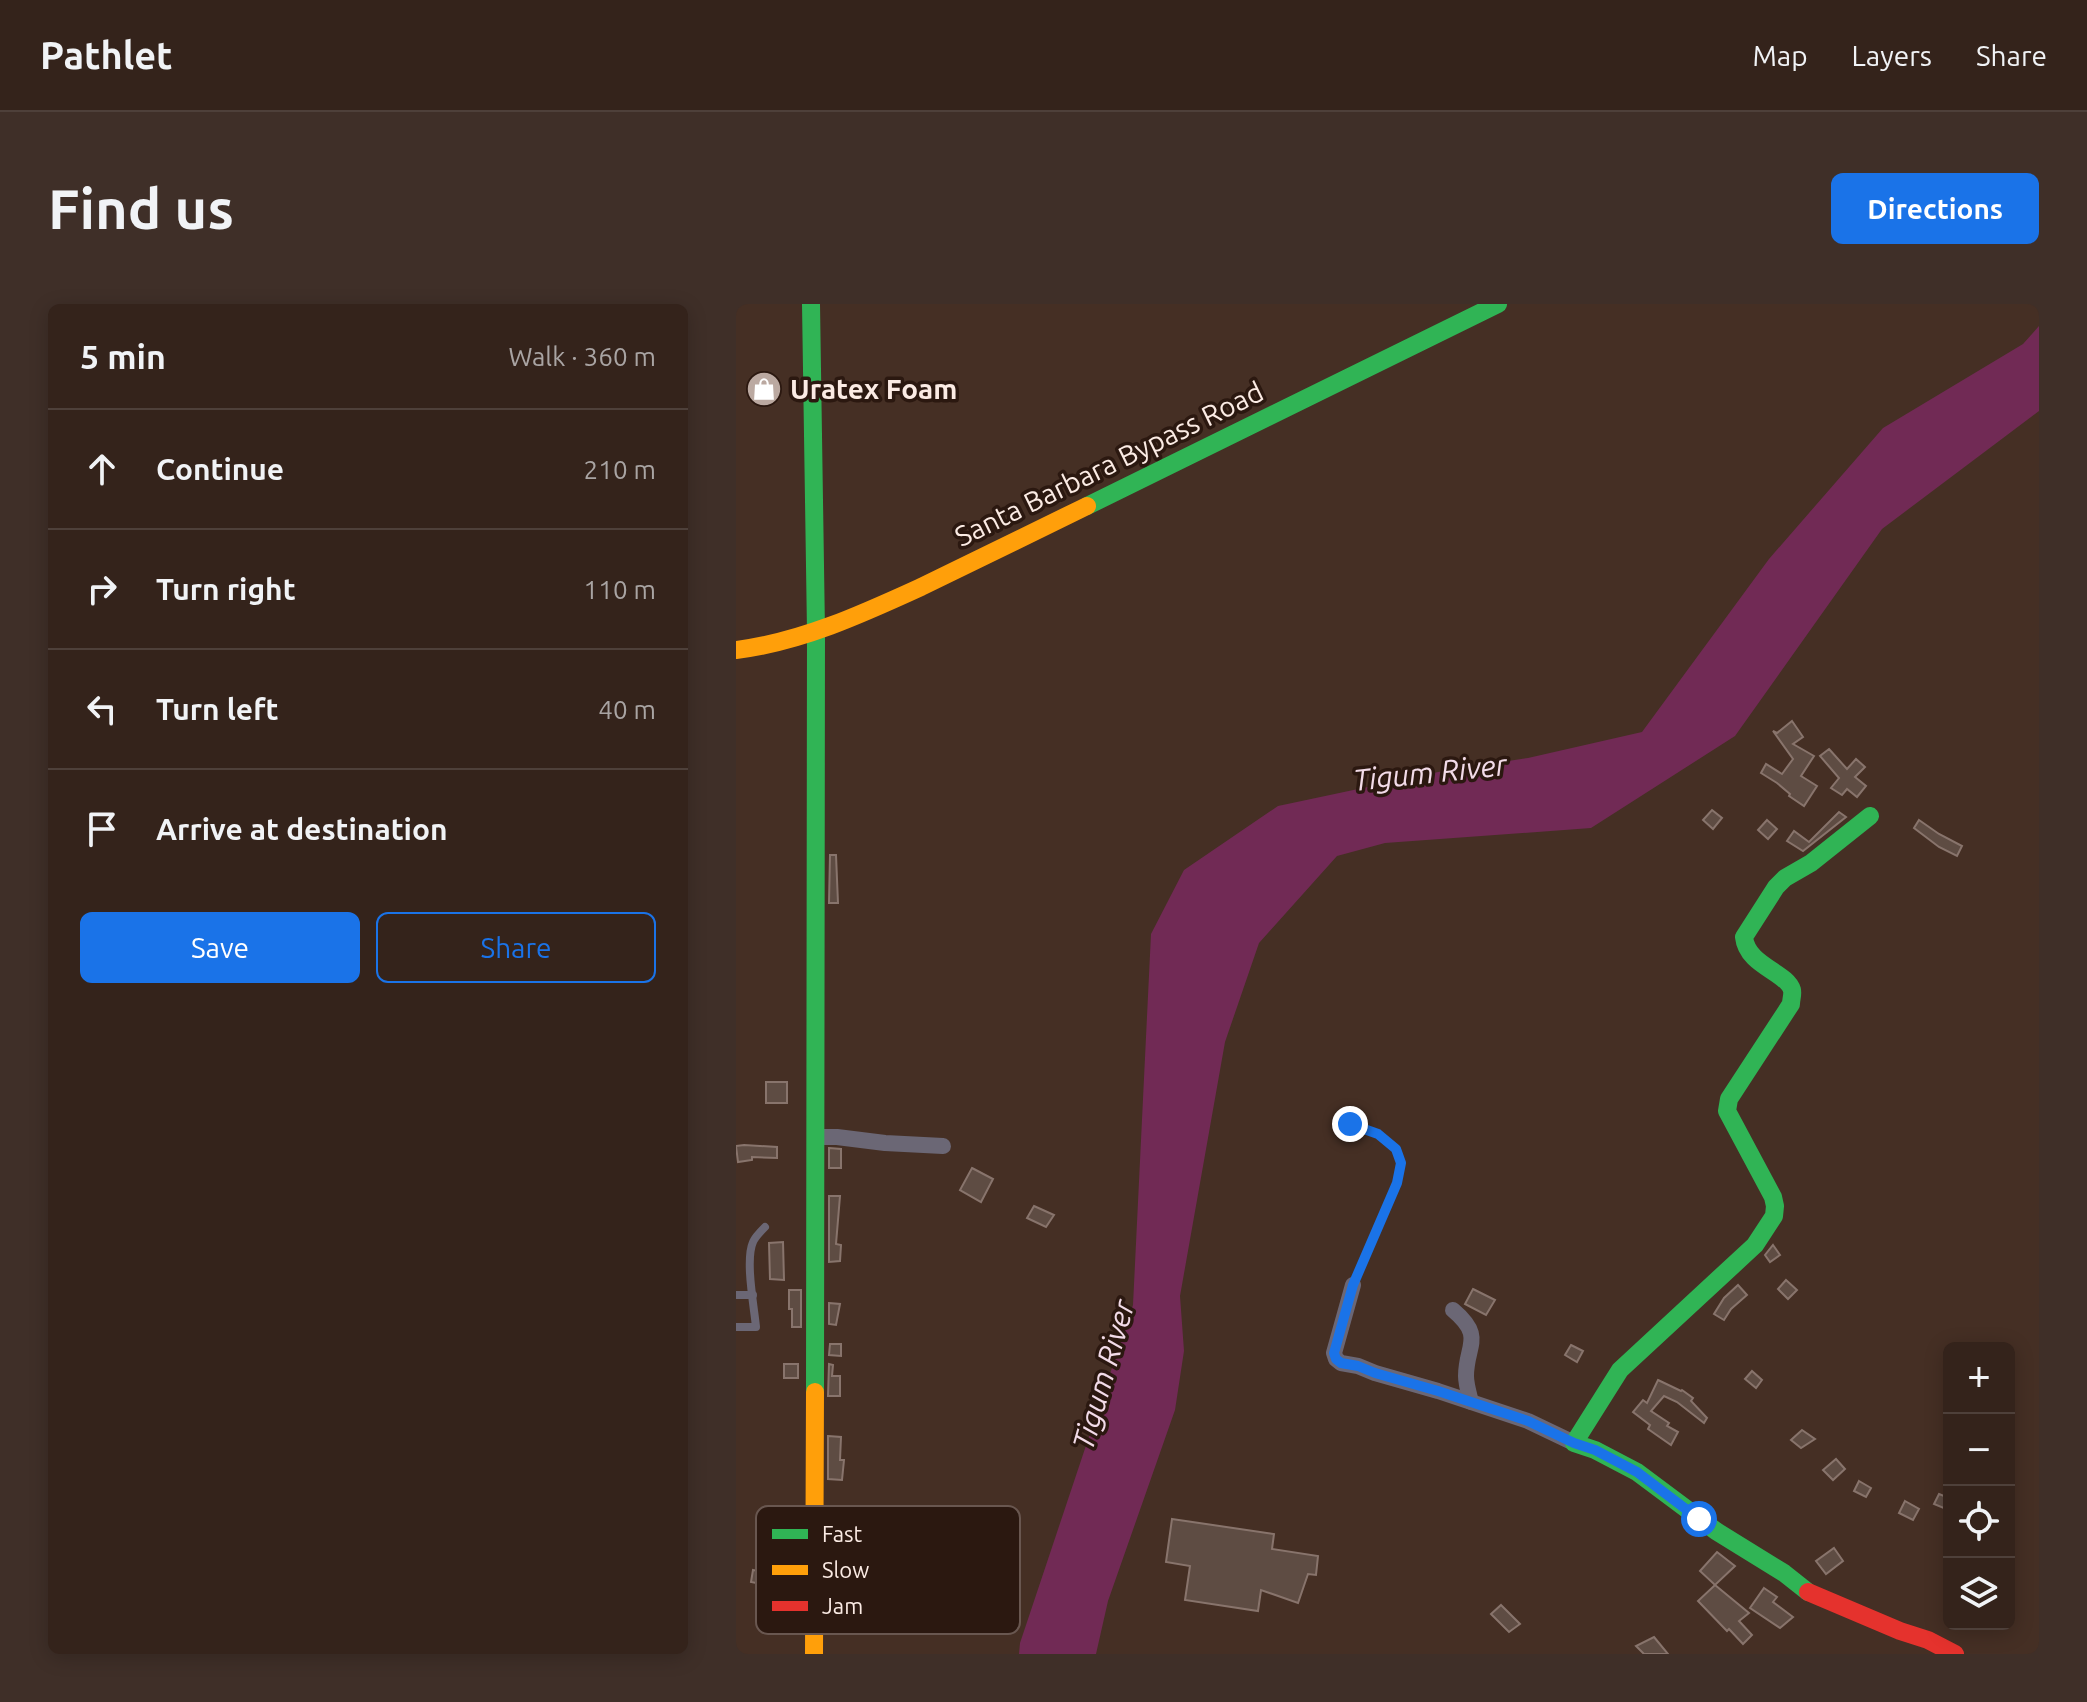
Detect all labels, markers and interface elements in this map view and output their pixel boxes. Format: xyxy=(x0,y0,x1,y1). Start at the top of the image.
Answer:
text: Pathlet xyxy=(40,34,172,76)
text: Map xyxy=(1752,40,1808,71)
text: Layers xyxy=(1852,40,1932,71)
text: Share xyxy=(1976,40,2047,71)
button: Directions xyxy=(1831,173,2039,244)
text: Find us xyxy=(48,177,234,240)
text: 5 min xyxy=(80,337,166,375)
text: Walk · 360 m xyxy=(508,342,656,371)
shop icon: Uratex Foam xyxy=(745,370,783,408)
place label: Uratex Foam xyxy=(790,373,957,404)
street label: Santa Barbara Bypass Road xyxy=(950,375,1268,552)
icon: ahead xyxy=(80,447,124,491)
text: Continue xyxy=(156,452,284,486)
text: 210 m xyxy=(584,455,656,484)
icon: right xyxy=(80,567,124,611)
text: Turn right xyxy=(156,572,296,606)
text: 110 m xyxy=(584,575,656,604)
icon: left xyxy=(80,687,124,731)
text: Turn left xyxy=(156,692,278,726)
text: 40 m xyxy=(598,695,656,724)
water label: Tigum River xyxy=(1351,747,1510,797)
icon: arrive xyxy=(80,807,124,851)
text: Arrive at destination xyxy=(156,812,448,846)
button: Save xyxy=(80,912,360,983)
button: Share xyxy=(376,912,656,983)
route end xyxy=(1332,1106,1368,1142)
water label: Tigum River xyxy=(1065,1294,1141,1454)
map controls xyxy=(1943,1342,2015,1630)
button: + xyxy=(1943,1342,2015,1414)
button: − xyxy=(1943,1414,2015,1486)
button: locate xyxy=(1943,1486,2015,1558)
route start xyxy=(1681,1501,1717,1537)
legend xyxy=(756,1506,1020,1634)
text: Fast xyxy=(822,1521,863,1546)
text: Slow xyxy=(822,1557,869,1582)
button: layers xyxy=(1943,1558,2015,1630)
text: Jam xyxy=(822,1593,863,1618)

